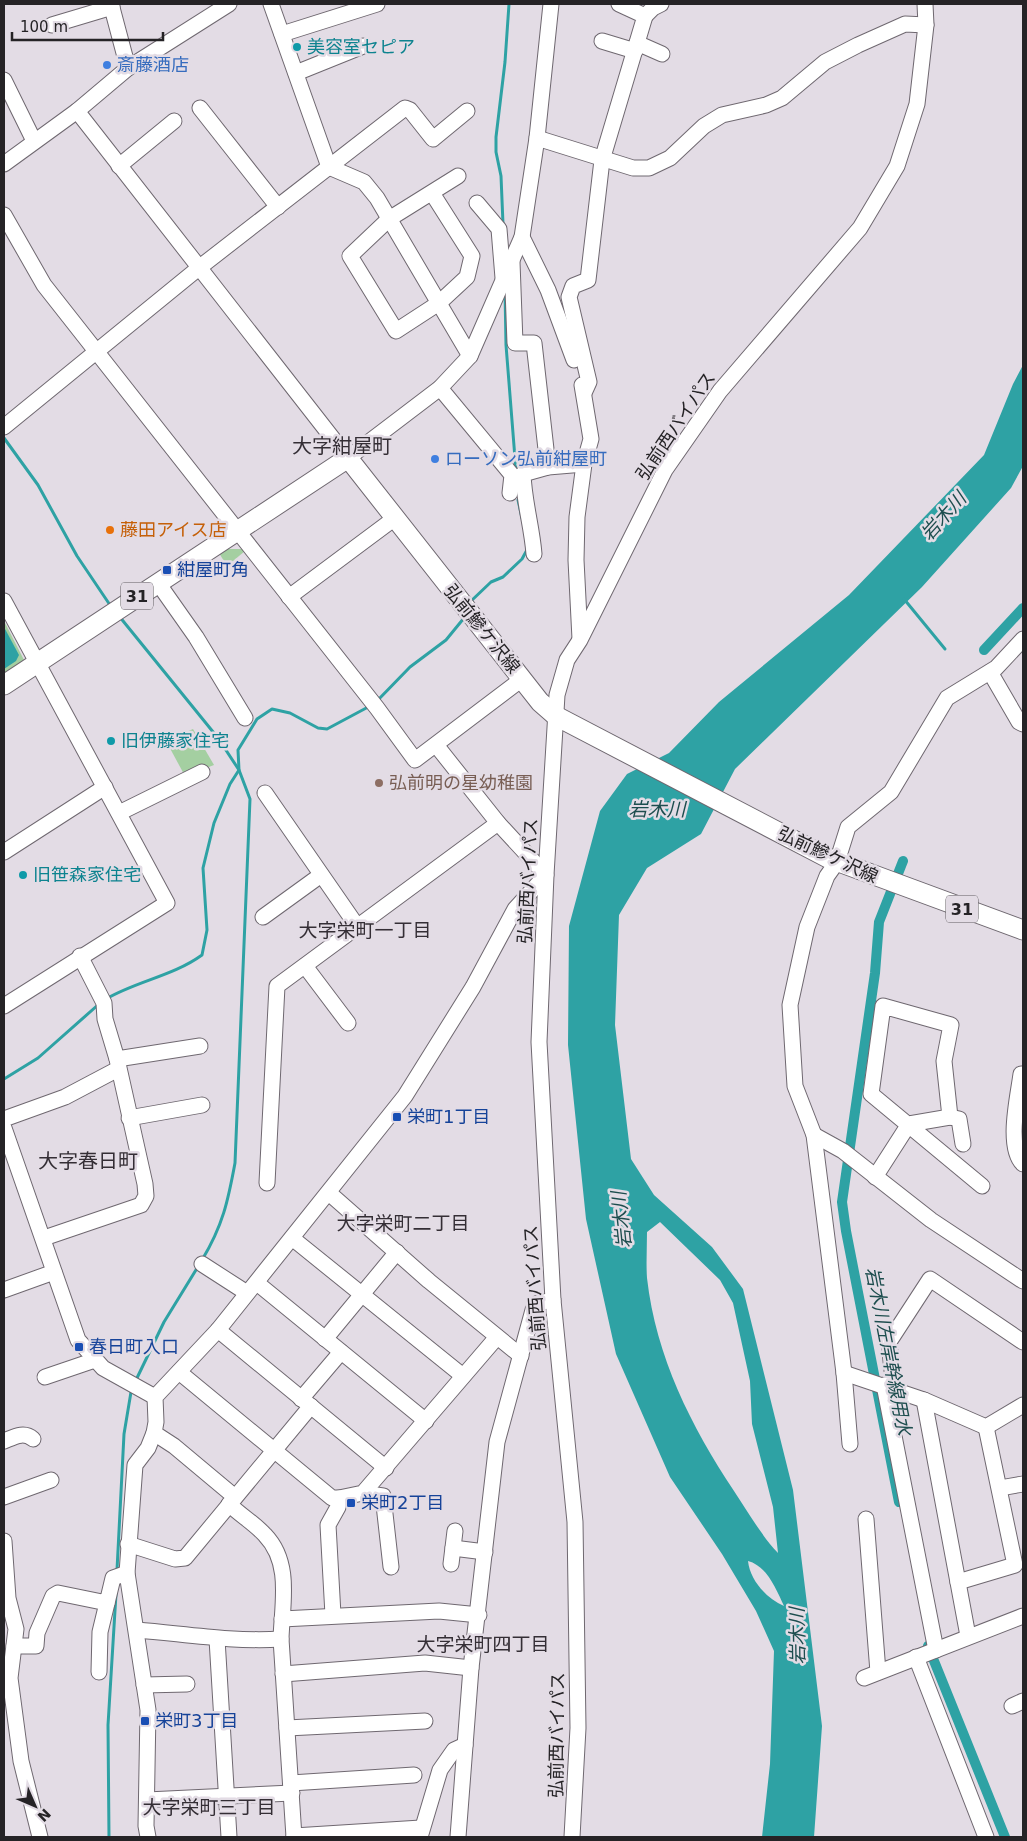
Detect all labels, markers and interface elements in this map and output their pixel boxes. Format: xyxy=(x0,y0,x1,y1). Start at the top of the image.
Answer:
scale bar xyxy=(12,10,164,42)
text: 100 m xyxy=(20,18,68,36)
place label: 美容室セピア xyxy=(307,36,415,57)
marker: 美容室セピア xyxy=(291,41,303,53)
place label: 斎藤酒店 xyxy=(117,54,189,75)
marker: 斎藤酒店 xyxy=(101,59,113,71)
street label: 弘前西バイパス xyxy=(632,368,719,484)
district label: 大字紺屋町 xyxy=(292,434,392,458)
place label: ローソン弘前紺屋町 xyxy=(445,448,607,469)
marker: ローソン弘前紺屋町 xyxy=(429,453,441,465)
water label: 岩木川 xyxy=(916,486,972,545)
place label: 藤田アイス店 xyxy=(120,519,227,540)
marker: 藤田アイス店 xyxy=(104,524,116,536)
place label: 紺屋町角 xyxy=(177,559,249,580)
marker: 紺屋町角 xyxy=(161,564,173,576)
street label: 弘前鰺ケ沢線 xyxy=(440,580,525,677)
road number: 31 xyxy=(121,582,153,610)
place label: 旧伊藤家住宅 xyxy=(121,730,229,751)
marker: 旧伊藤家住宅 xyxy=(105,735,117,747)
place label: 弘前明の星幼稚園 xyxy=(389,772,533,793)
marker: 弘前明の星幼稚園 xyxy=(373,777,385,789)
water label: 岩木川 xyxy=(628,798,687,820)
street label: 弘前西バイパス xyxy=(514,818,541,944)
street label: 弘前鰺ケ沢線 xyxy=(775,822,882,887)
place label: 旧笹森家住宅 xyxy=(33,864,141,885)
marker: 旧笹森家住宅 xyxy=(17,869,29,881)
road number: 31 xyxy=(946,896,978,922)
district label: 大字栄町一丁目 xyxy=(298,919,432,941)
place label: 栄町1丁目 xyxy=(407,1106,490,1127)
marker: 栄町1丁目 xyxy=(391,1111,403,1123)
district label: 大字春日町 xyxy=(38,1149,138,1173)
water label: 岩木川 xyxy=(607,1189,635,1250)
district label: 大字栄町二丁目 xyxy=(336,1212,470,1234)
street label: 弘前西バイパス xyxy=(520,1225,549,1351)
water label: 岩木川左岸幹線用水 xyxy=(862,1265,916,1439)
place label: 春日町入口 xyxy=(89,1336,179,1357)
marker: 春日町入口 xyxy=(73,1341,85,1353)
place label: 栄町2丁目 xyxy=(361,1492,444,1513)
marker: 栄町2丁目 xyxy=(345,1497,357,1509)
water label: 岩木川 xyxy=(785,1605,808,1665)
district label: 大字栄町四丁目 xyxy=(416,1633,550,1655)
street label: 弘前西バイパス xyxy=(545,1672,568,1798)
place label: 栄町3丁目 xyxy=(155,1710,238,1731)
marker: 栄町3丁目 xyxy=(139,1715,151,1727)
north arrow xyxy=(10,1781,60,1831)
district label: 大字栄町三丁目 xyxy=(142,1796,276,1818)
text: N xyxy=(34,1805,54,1825)

